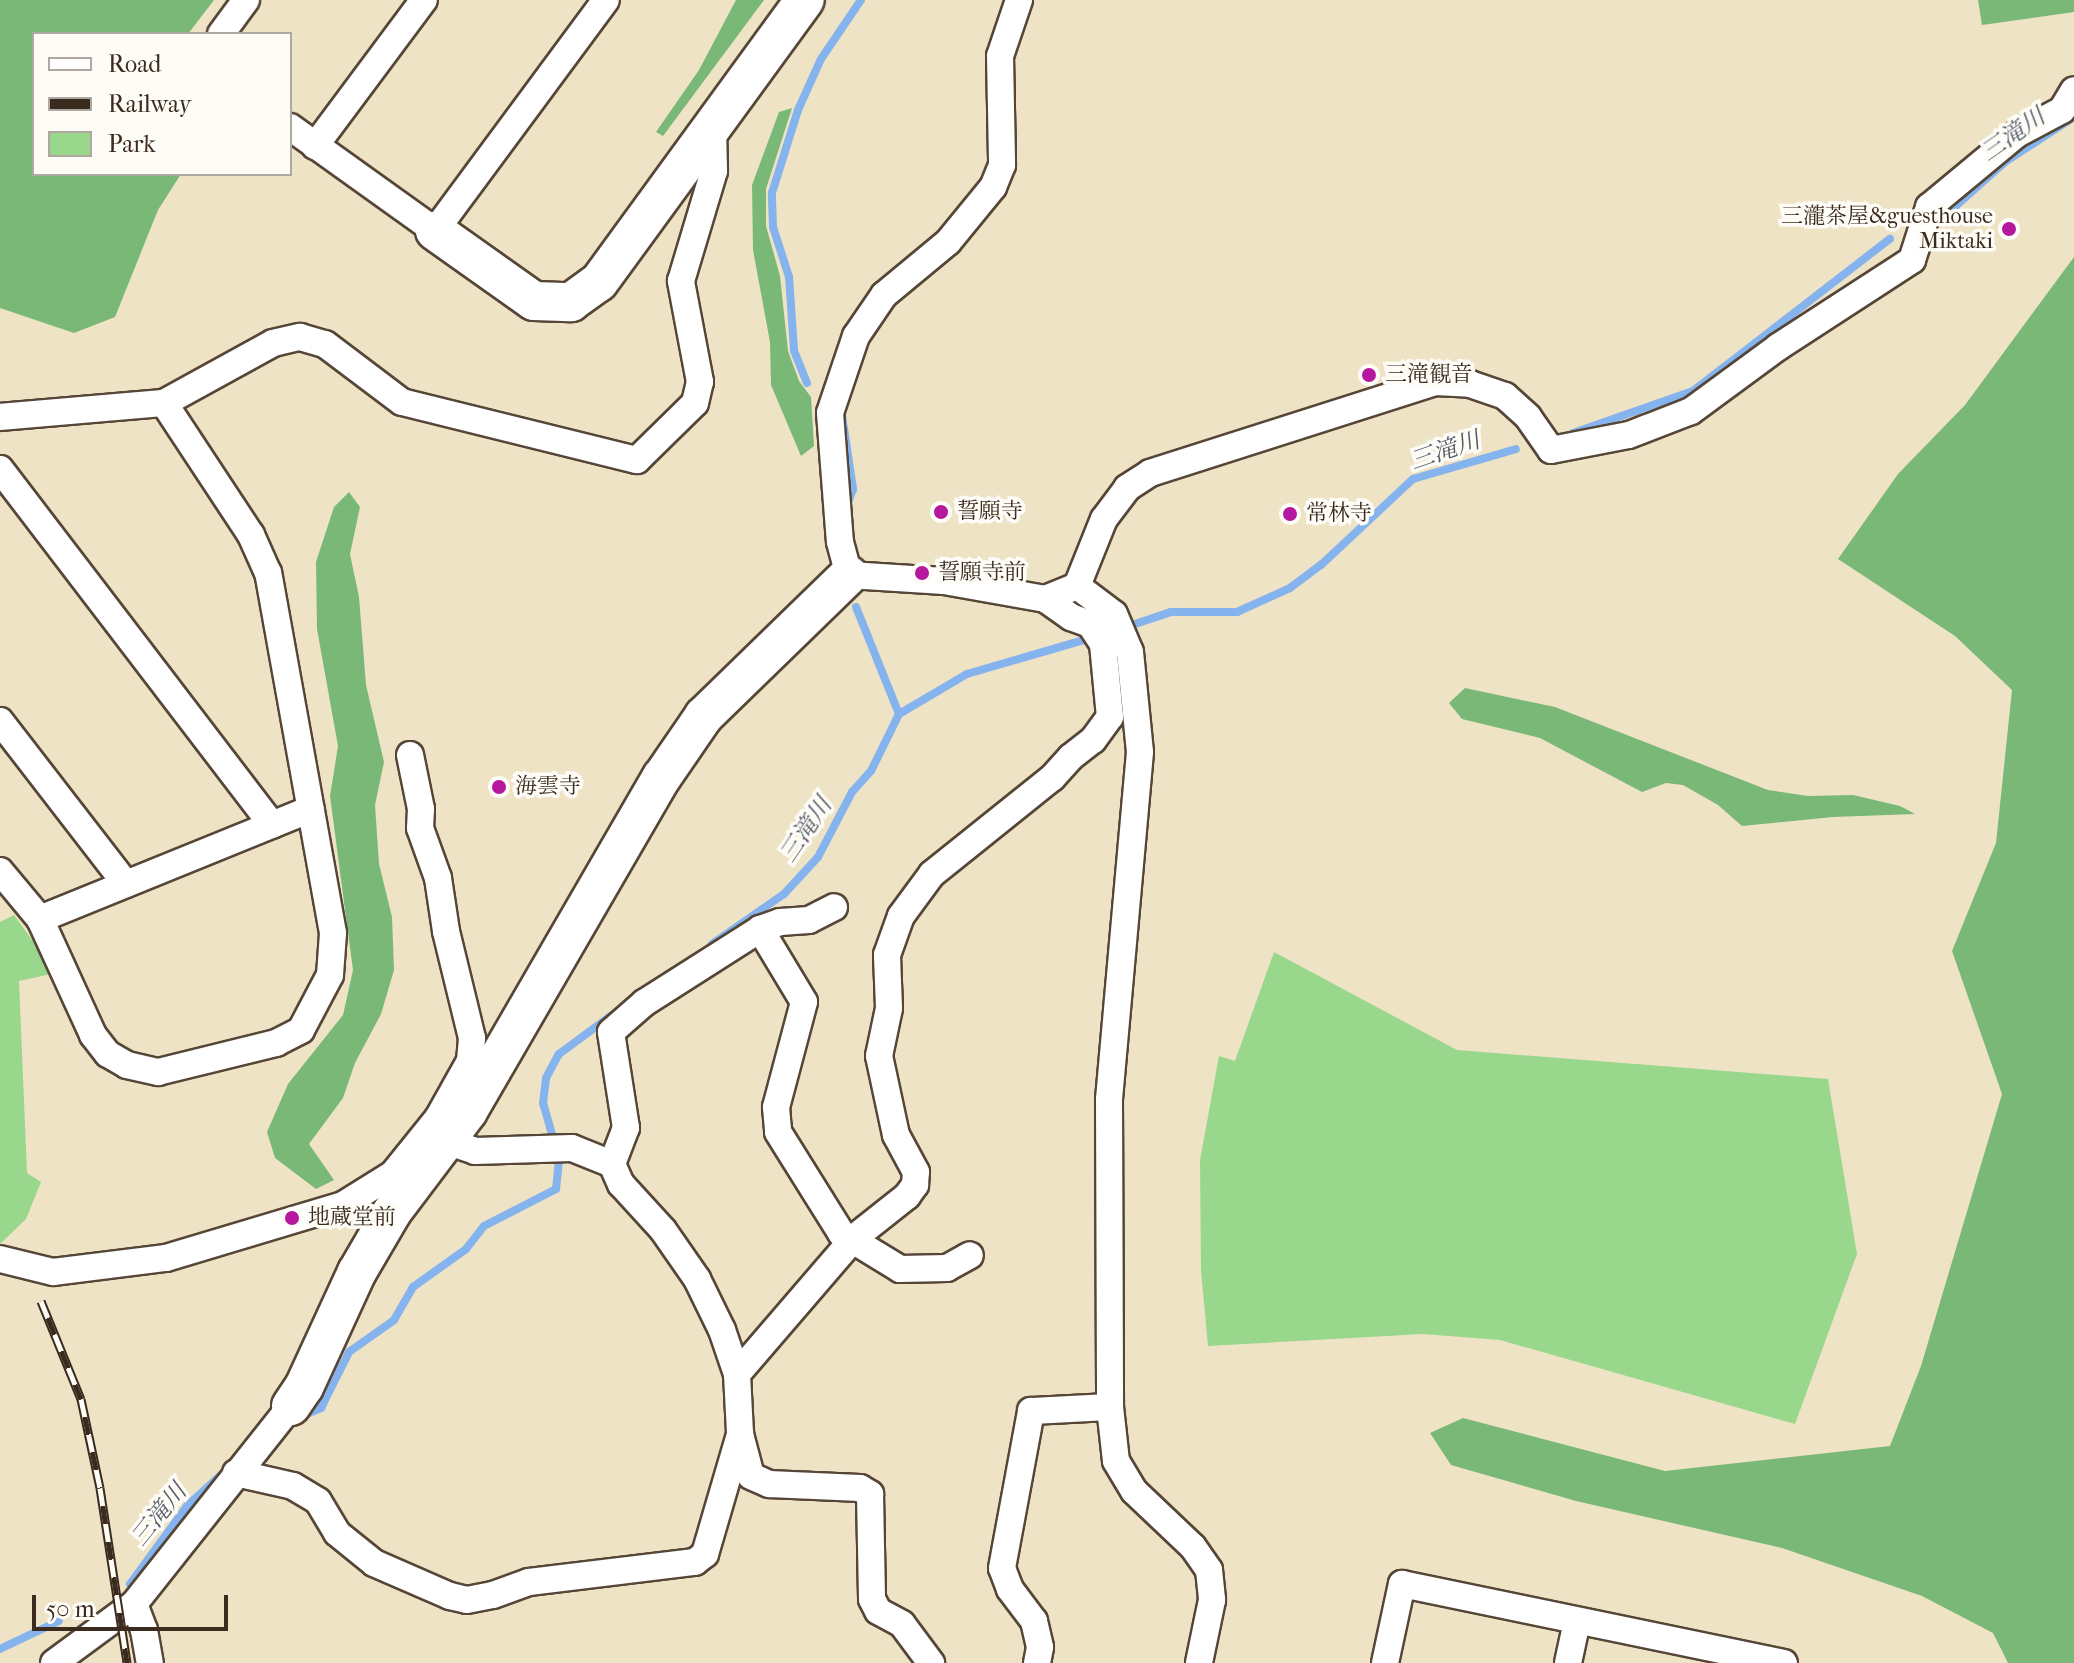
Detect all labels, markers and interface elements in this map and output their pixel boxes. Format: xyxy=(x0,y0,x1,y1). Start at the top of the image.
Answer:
legend xyxy=(32,32,292,176)
text: Road xyxy=(108,50,161,78)
text: Railway xyxy=(108,90,191,118)
water label: 三滝川 xyxy=(1975,103,2051,167)
text: Park xyxy=(108,130,156,158)
place label: 三瀧茶屋&guesthouse Miktaki xyxy=(1781,203,1993,254)
marker: 三瀧茶屋&guesthouse Miktaki xyxy=(2000,220,2018,238)
place label: 三滝観音 xyxy=(1385,362,1473,388)
marker: 三滝観音 xyxy=(1360,366,1378,384)
water label: 三滝川 xyxy=(1406,426,1484,476)
place label: 誓願寺 xyxy=(957,499,1023,525)
place label: 常林寺 xyxy=(1306,501,1372,527)
marker: 誓願寺 xyxy=(932,503,950,521)
marker: 常林寺 xyxy=(1281,505,1299,523)
place label: 誓願寺前 xyxy=(938,560,1026,586)
marker: 誓願寺前 xyxy=(913,564,931,582)
place label: 海雲寺 xyxy=(515,774,581,800)
marker: 海雲寺 xyxy=(490,778,508,796)
water label: 三滝川 xyxy=(774,792,838,868)
place label: 地蔵堂前 xyxy=(308,1205,396,1231)
marker: 地蔵堂前 xyxy=(283,1209,301,1227)
water label: 三滝川 xyxy=(125,1478,193,1552)
scale bar xyxy=(36,1579,232,1629)
text: 50 m xyxy=(46,1595,95,1623)

